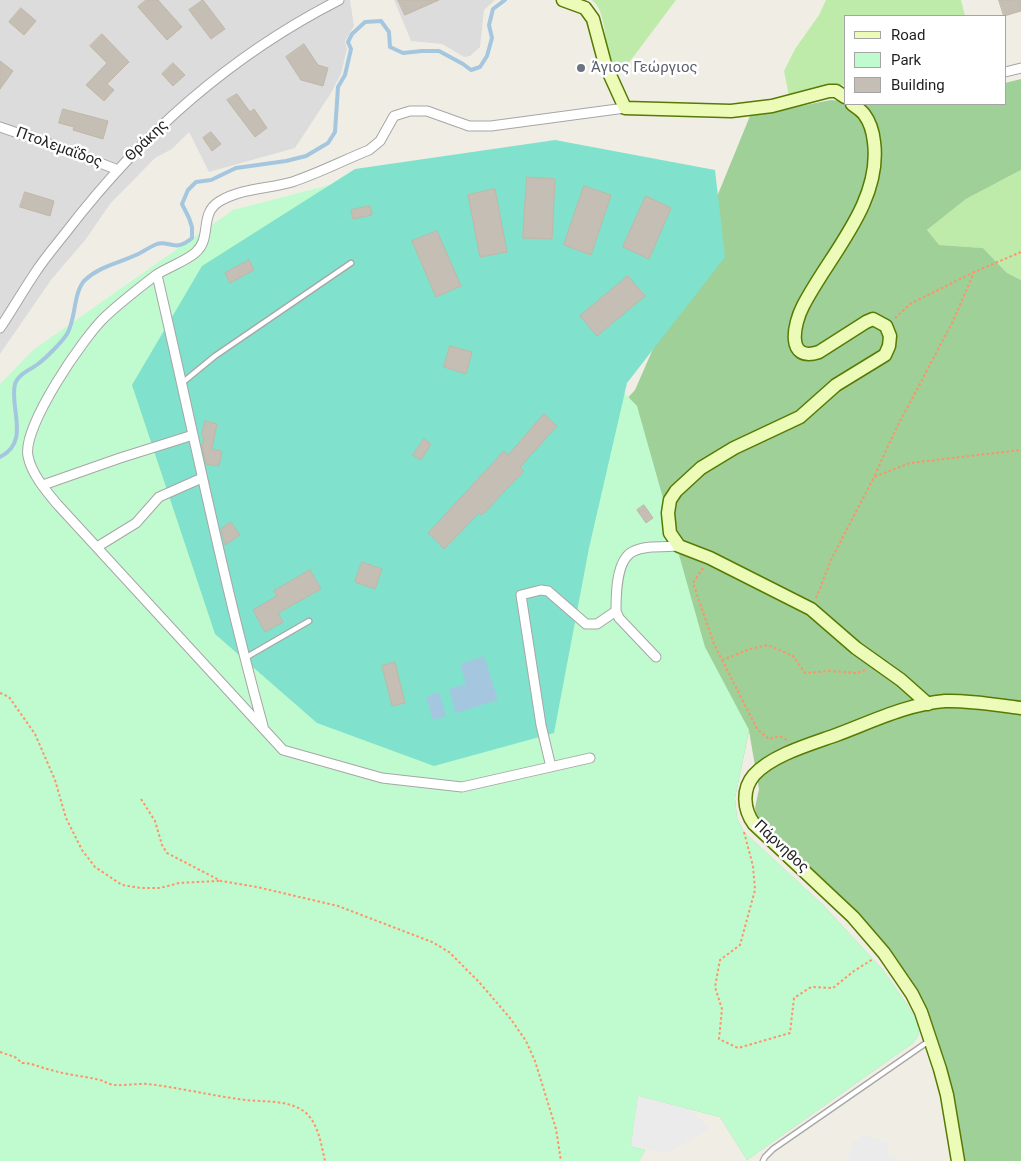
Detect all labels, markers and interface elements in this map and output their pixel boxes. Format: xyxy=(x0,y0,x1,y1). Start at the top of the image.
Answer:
legend xyxy=(844,15,1006,105)
text: Road xyxy=(891,26,925,44)
text: Park xyxy=(891,51,921,69)
place label: Άγιος Γεώργιος xyxy=(591,59,698,77)
marker: Άγιος Γεώργιος xyxy=(575,62,587,74)
text: Building xyxy=(891,76,945,94)
street label: Θράκης xyxy=(122,116,172,166)
street label: Πτολεμαΐδος xyxy=(13,124,105,172)
street label: Πάρνηθος xyxy=(750,817,812,877)

